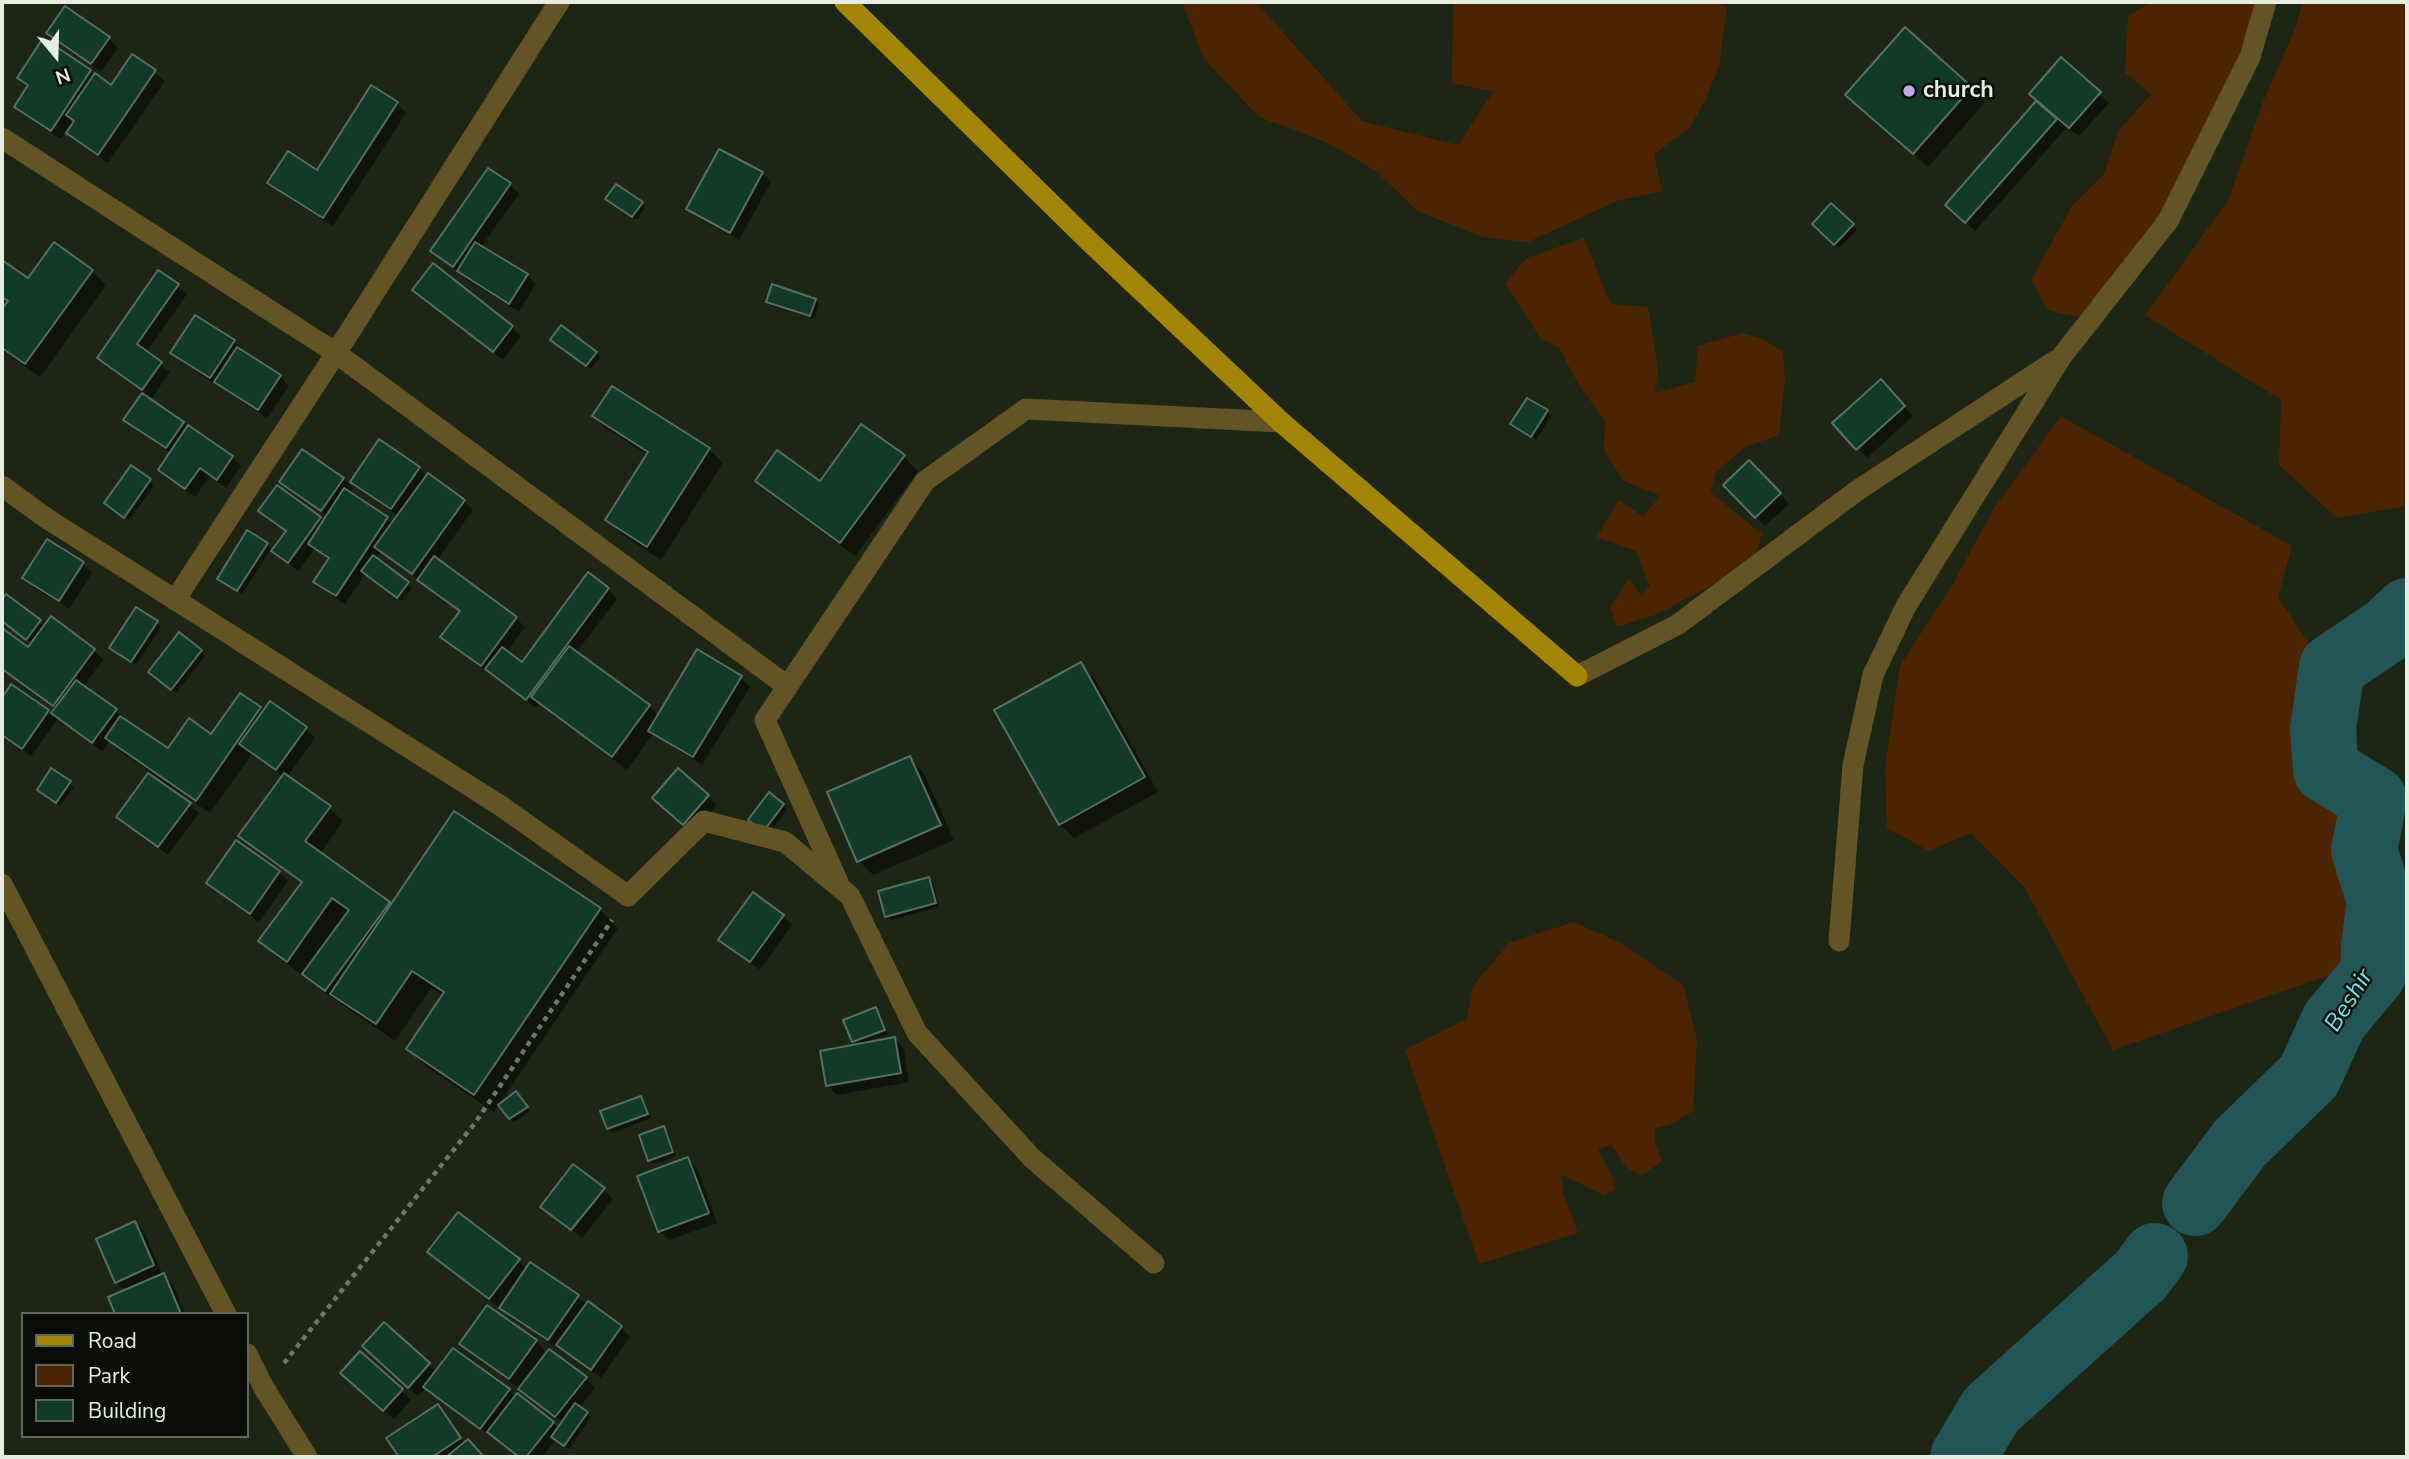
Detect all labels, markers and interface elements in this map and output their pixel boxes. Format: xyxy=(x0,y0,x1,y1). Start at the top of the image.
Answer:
north arrow xyxy=(21,21,91,91)
text: N xyxy=(52,61,74,90)
place label: church xyxy=(1923,77,1994,105)
marker: church xyxy=(1901,83,1917,99)
water label: Beshir xyxy=(2320,964,2380,1038)
legend xyxy=(21,1312,248,1438)
text: Road xyxy=(88,1327,137,1355)
text: Park xyxy=(88,1362,130,1390)
text: Building xyxy=(88,1397,166,1425)

